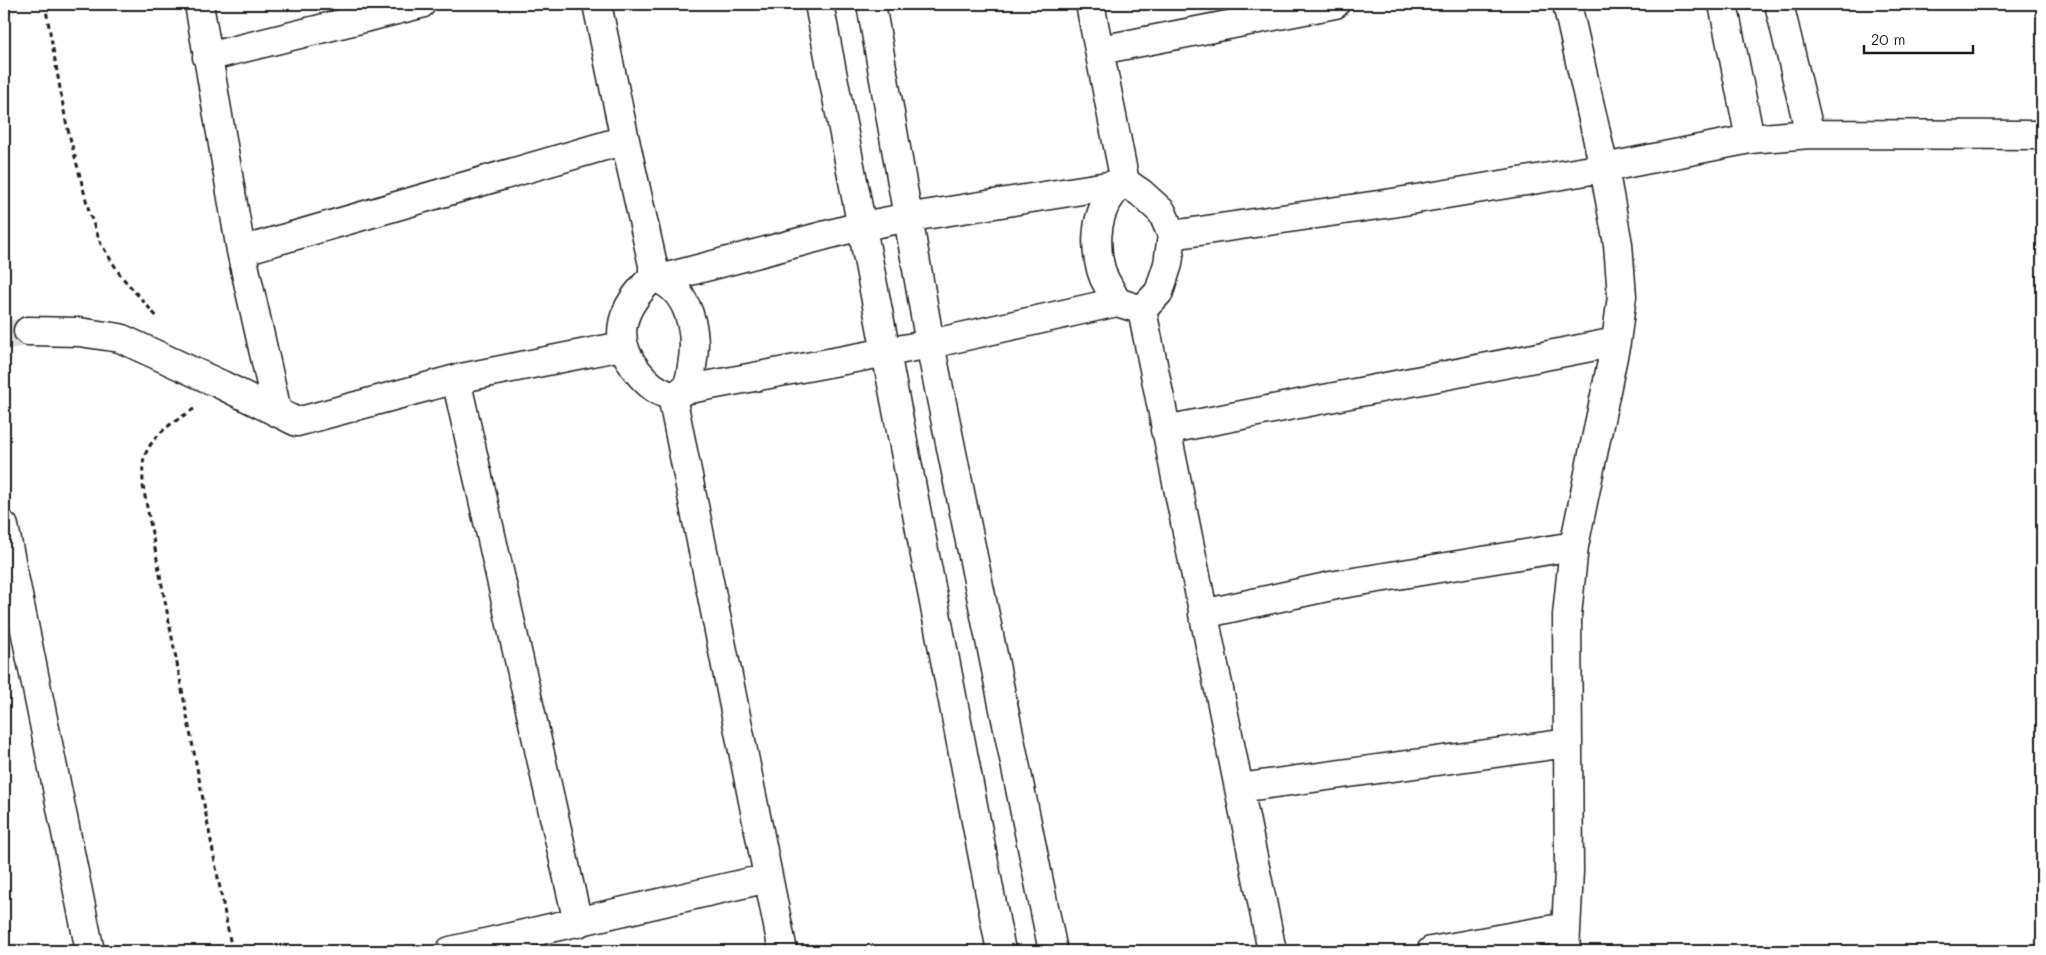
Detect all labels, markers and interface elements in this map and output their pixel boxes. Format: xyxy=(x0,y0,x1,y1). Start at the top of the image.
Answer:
scale bar xyxy=(1864,22,1972,54)
text: 20 m xyxy=(1871,29,1905,49)

